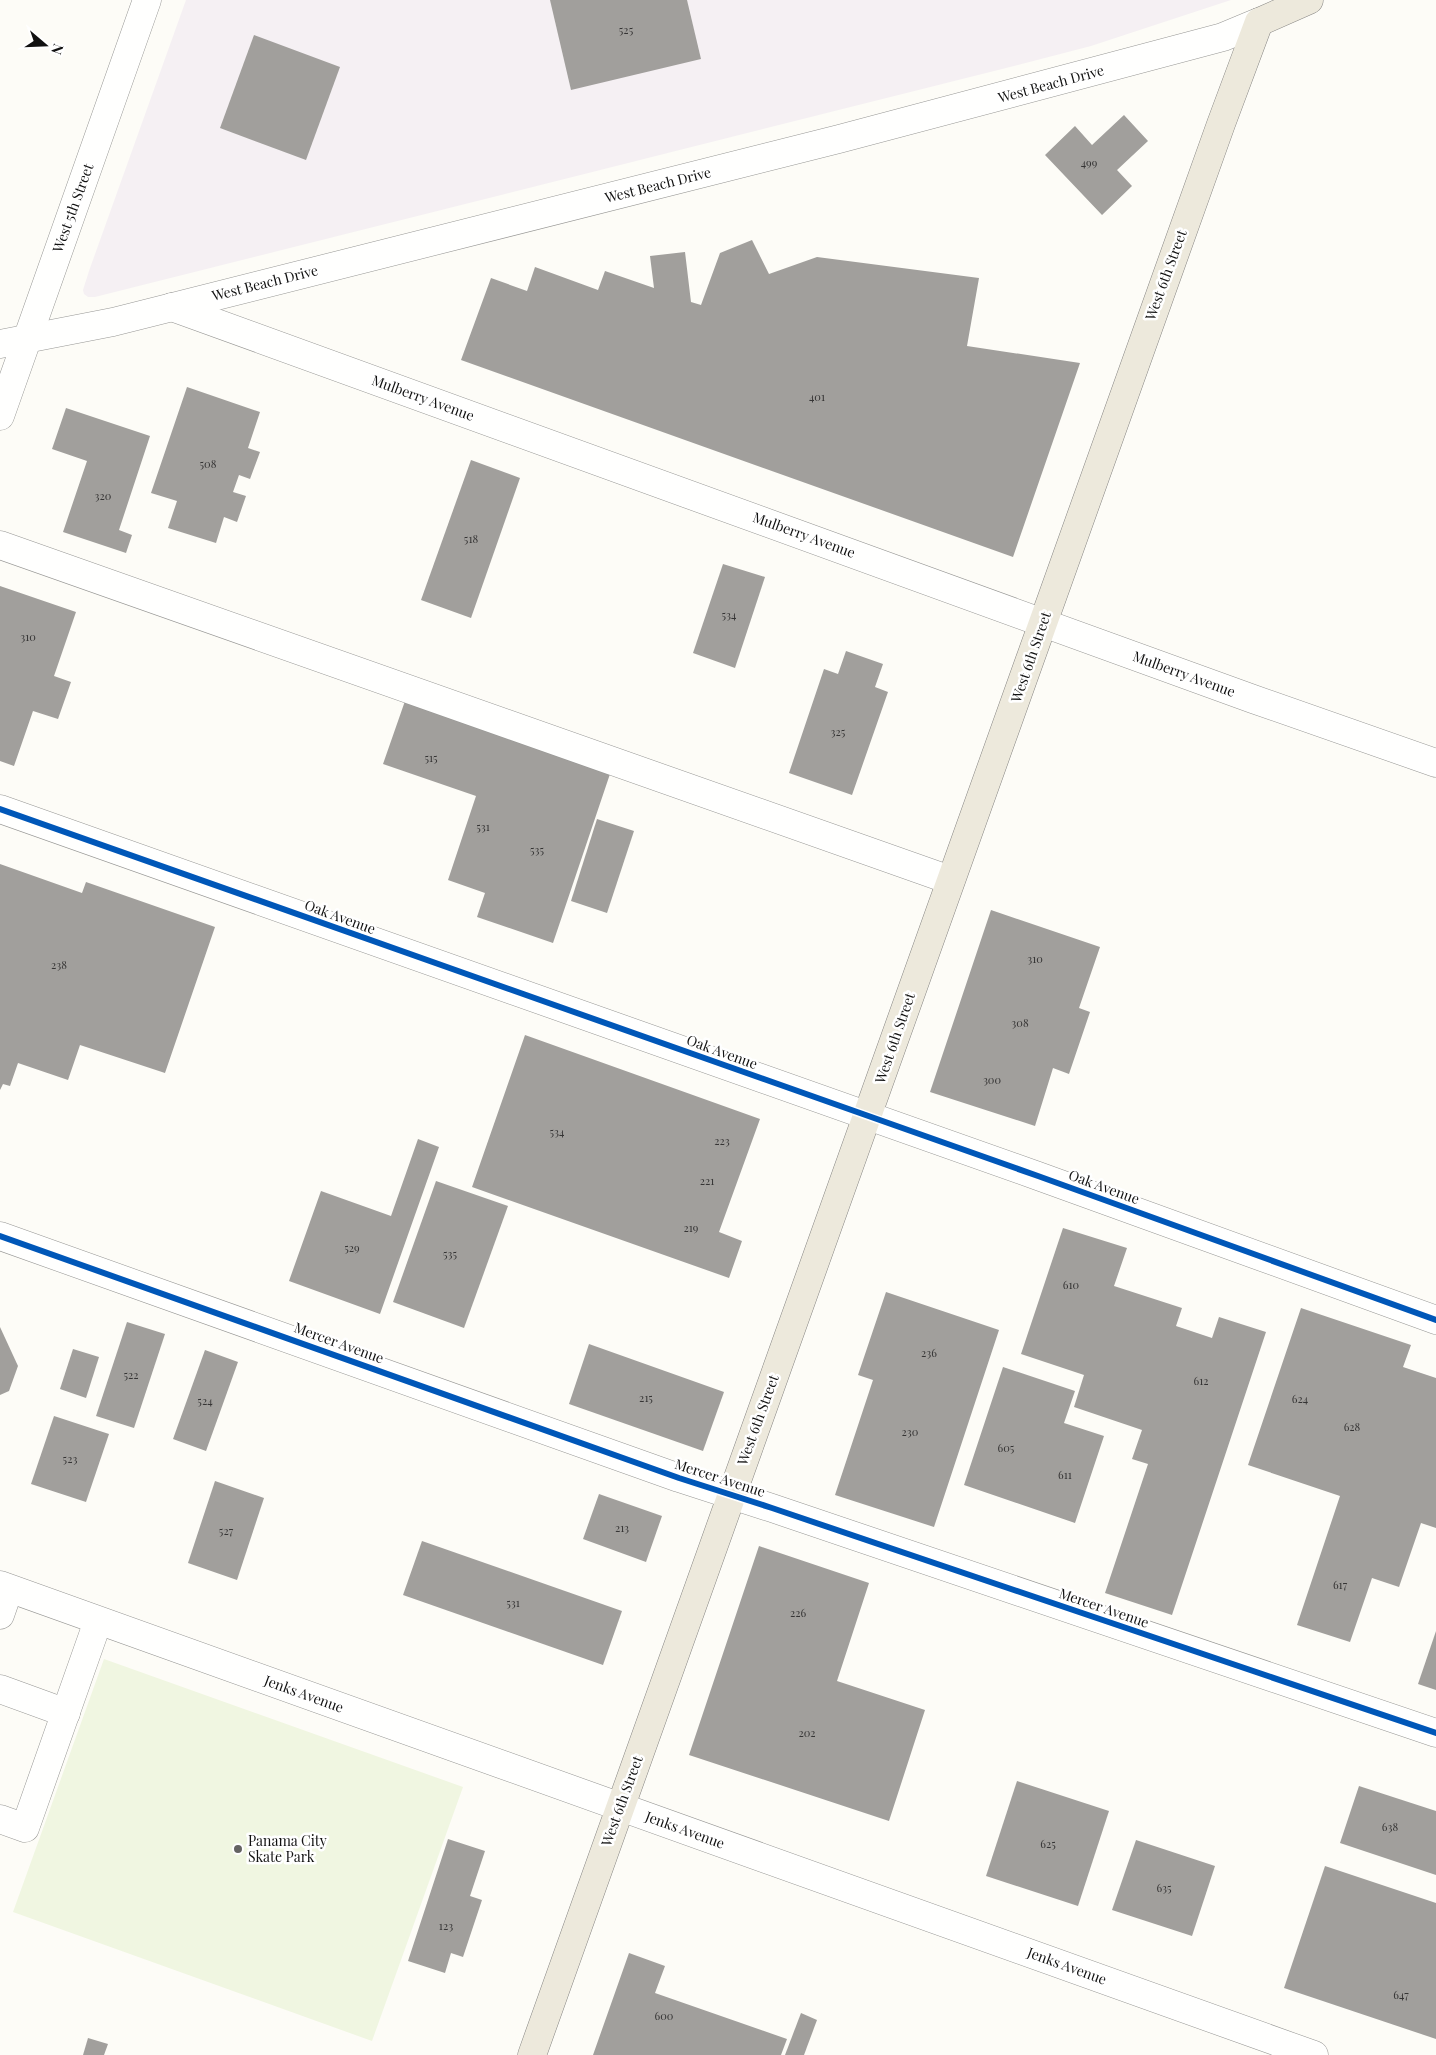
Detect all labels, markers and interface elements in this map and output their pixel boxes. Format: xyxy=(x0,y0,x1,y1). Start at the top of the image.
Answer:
north arrow xyxy=(20,20,70,70)
house number: 525 xyxy=(619,22,634,37)
text: N xyxy=(47,42,68,57)
street label: West Beach Drive xyxy=(995,60,1106,107)
house number: 499 xyxy=(1081,155,1098,170)
street label: West 5th Street xyxy=(47,160,98,256)
street label: West Beach Drive xyxy=(602,162,713,207)
street label: West 6th Street xyxy=(1140,226,1191,324)
street label: West Beach Drive xyxy=(209,260,320,305)
street label: Mulberry Avenue xyxy=(369,370,477,425)
house number: 401 xyxy=(809,389,825,404)
house number: 508 xyxy=(200,456,217,471)
house number: 320 xyxy=(95,488,112,503)
street label: Mulberry Avenue xyxy=(750,507,858,562)
house number: 518 xyxy=(464,531,478,546)
house number: 534 xyxy=(722,607,737,622)
street label: West 6th Street xyxy=(1006,608,1055,706)
house number: 310 xyxy=(20,629,36,644)
street label: Mulberry Avenue xyxy=(1130,646,1238,701)
house number: 325 xyxy=(831,724,846,739)
house number: 515 xyxy=(424,750,438,765)
house number: 531 xyxy=(476,819,490,834)
house number: 535 xyxy=(530,842,544,857)
street label: Oak Avenue xyxy=(302,895,378,938)
house number: 310 xyxy=(1027,951,1043,966)
house number: 238 xyxy=(51,957,67,972)
street label: West 6th Street xyxy=(870,989,919,1087)
house number: 308 xyxy=(1011,1015,1029,1030)
street label: Oak Avenue xyxy=(684,1030,760,1073)
house number: 300 xyxy=(983,1072,1001,1087)
house number: 534 xyxy=(550,1124,565,1139)
house number: 223 xyxy=(714,1133,730,1148)
street label: Oak Avenue xyxy=(1066,1165,1142,1208)
house number: 221 xyxy=(700,1173,714,1188)
house number: 219 xyxy=(684,1220,699,1235)
house number: 529 xyxy=(344,1240,360,1255)
house number: 535 xyxy=(443,1246,457,1261)
house number: 610 xyxy=(1063,1277,1080,1292)
street label: Mercer Avenue xyxy=(292,1318,387,1368)
house number: 236 xyxy=(921,1345,937,1360)
house number: 522 xyxy=(123,1367,139,1382)
street label: West 6th Street xyxy=(732,1371,783,1469)
house number: 612 xyxy=(1193,1373,1209,1388)
house number: 215 xyxy=(639,1390,653,1405)
house number: 624 xyxy=(1292,1391,1309,1406)
house number: 524 xyxy=(197,1393,213,1408)
house number: 628 xyxy=(1344,1419,1361,1434)
house number: 230 xyxy=(902,1424,919,1439)
house number: 605 xyxy=(998,1440,1015,1455)
house number: 523 xyxy=(63,1451,77,1466)
street label: Mercer Avenue xyxy=(673,1454,768,1501)
house number: 611 xyxy=(1058,1467,1072,1482)
house number: 213 xyxy=(615,1520,629,1535)
house number: 527 xyxy=(219,1523,234,1538)
house number: 617 xyxy=(1333,1577,1348,1592)
street label: Mercer Avenue xyxy=(1057,1583,1152,1632)
house number: 531 xyxy=(506,1595,520,1610)
house number: 226 xyxy=(790,1605,806,1620)
street label: Jenks Avenue xyxy=(261,1670,346,1717)
house number: 202 xyxy=(798,1725,816,1740)
street label: West 6th Street xyxy=(596,1752,647,1850)
street label: Jenks Avenue xyxy=(642,1806,727,1853)
house number: 638 xyxy=(1382,1819,1398,1834)
place label: Panama City Skate Park xyxy=(248,1831,327,1866)
house number: 625 xyxy=(1040,1836,1056,1851)
marker: Panama City Skate Park xyxy=(232,1843,244,1855)
house number: 635 xyxy=(1156,1880,1172,1895)
house number: 123 xyxy=(439,1918,453,1933)
street label: Jenks Avenue xyxy=(1024,1942,1109,1989)
house number: 647 xyxy=(1393,1987,1409,2002)
house number: 600 xyxy=(655,2008,674,2023)

